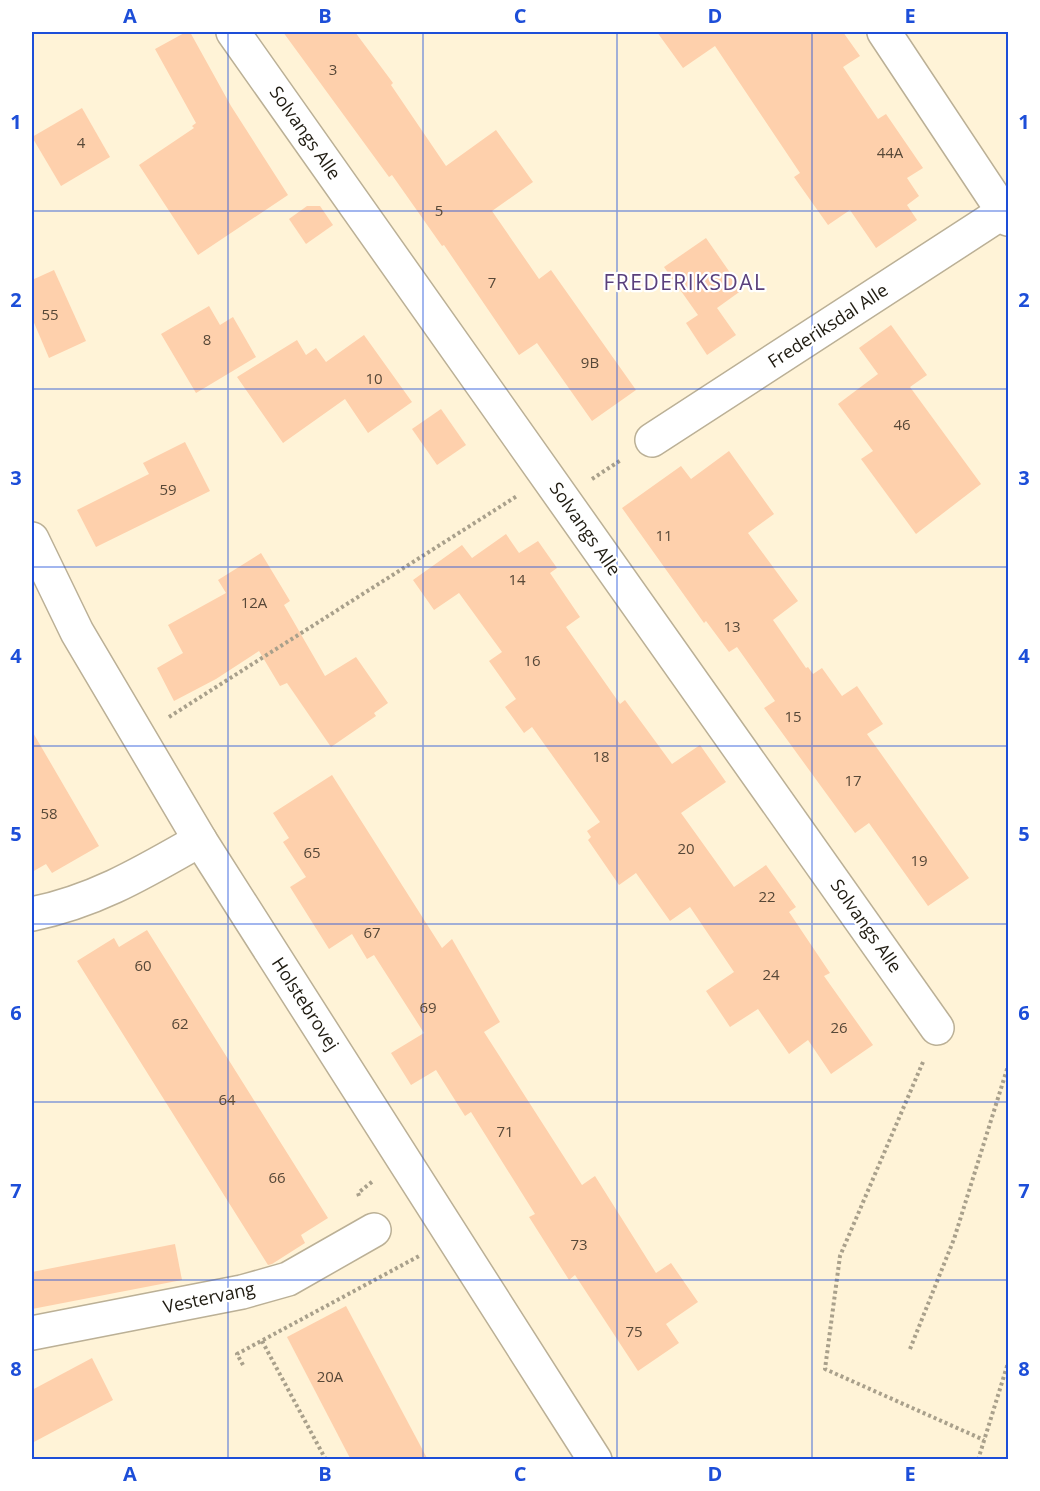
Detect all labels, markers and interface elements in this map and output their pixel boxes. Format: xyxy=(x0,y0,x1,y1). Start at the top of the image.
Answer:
text: A xyxy=(123,2,137,29)
text: B xyxy=(318,2,332,29)
text: C xyxy=(514,2,527,29)
text: D xyxy=(708,2,722,29)
text: E xyxy=(904,2,916,29)
house number: 3 xyxy=(329,59,337,79)
street label: Solvangs Alle xyxy=(265,81,347,184)
text: 1 xyxy=(10,108,22,135)
text: 1 xyxy=(1018,108,1030,135)
house number: 4 xyxy=(77,132,86,152)
house number: 44A xyxy=(877,142,904,162)
house number: 5 xyxy=(435,200,443,220)
district label: FREDERIKSDAL xyxy=(603,268,767,296)
house number: 7 xyxy=(488,272,496,292)
street label: Frederiksdal Alle xyxy=(763,277,892,373)
text: 2 xyxy=(10,286,22,313)
text: 2 xyxy=(1018,286,1030,313)
house number: 55 xyxy=(41,304,59,324)
house number: 8 xyxy=(203,329,211,349)
house number: 9B xyxy=(581,352,599,372)
house number: 10 xyxy=(365,368,383,388)
house number: 46 xyxy=(893,414,911,434)
text: 3 xyxy=(10,464,22,491)
text: 3 xyxy=(1018,464,1030,491)
street label: Solvangs Alle xyxy=(545,477,627,580)
house number: 59 xyxy=(159,479,177,499)
house number: 11 xyxy=(655,525,673,545)
house number: 14 xyxy=(508,569,526,589)
house number: 12A xyxy=(241,592,268,612)
house number: 13 xyxy=(723,616,741,636)
text: 4 xyxy=(10,642,22,669)
text: 4 xyxy=(1018,642,1030,669)
house number: 16 xyxy=(523,650,541,670)
house number: 15 xyxy=(784,706,802,726)
house number: 18 xyxy=(592,746,610,766)
house number: 17 xyxy=(844,770,862,790)
house number: 58 xyxy=(40,803,58,823)
text: 5 xyxy=(10,820,22,847)
text: 5 xyxy=(1018,820,1030,847)
house number: 20 xyxy=(677,838,695,858)
house number: 65 xyxy=(303,842,321,862)
house number: 19 xyxy=(910,850,928,870)
street label: Solvangs Alle xyxy=(826,874,908,977)
house number: 22 xyxy=(758,886,776,906)
house number: 67 xyxy=(363,922,381,942)
street label: Holstebrovej xyxy=(267,952,345,1055)
house number: 60 xyxy=(134,955,152,975)
house number: 24 xyxy=(762,964,780,984)
house number: 69 xyxy=(419,997,437,1017)
text: 6 xyxy=(10,999,22,1026)
text: 6 xyxy=(1018,999,1030,1026)
house number: 62 xyxy=(171,1013,189,1033)
house number: 26 xyxy=(830,1017,848,1037)
house number: 64 xyxy=(218,1089,236,1109)
house number: 71 xyxy=(496,1121,514,1141)
house number: 66 xyxy=(268,1167,286,1187)
text: 7 xyxy=(10,1177,22,1204)
text: 7 xyxy=(1018,1177,1030,1204)
house number: 73 xyxy=(570,1234,588,1254)
street label: Vestervang xyxy=(161,1276,257,1318)
house number: 75 xyxy=(625,1321,643,1341)
text: 8 xyxy=(10,1355,22,1382)
text: 8 xyxy=(1018,1355,1030,1382)
house number: 20A xyxy=(317,1366,344,1386)
text: A xyxy=(123,1460,137,1487)
text: B xyxy=(318,1460,332,1487)
text: C xyxy=(514,1460,527,1487)
text: D xyxy=(708,1460,722,1487)
text: E xyxy=(904,1460,916,1487)

